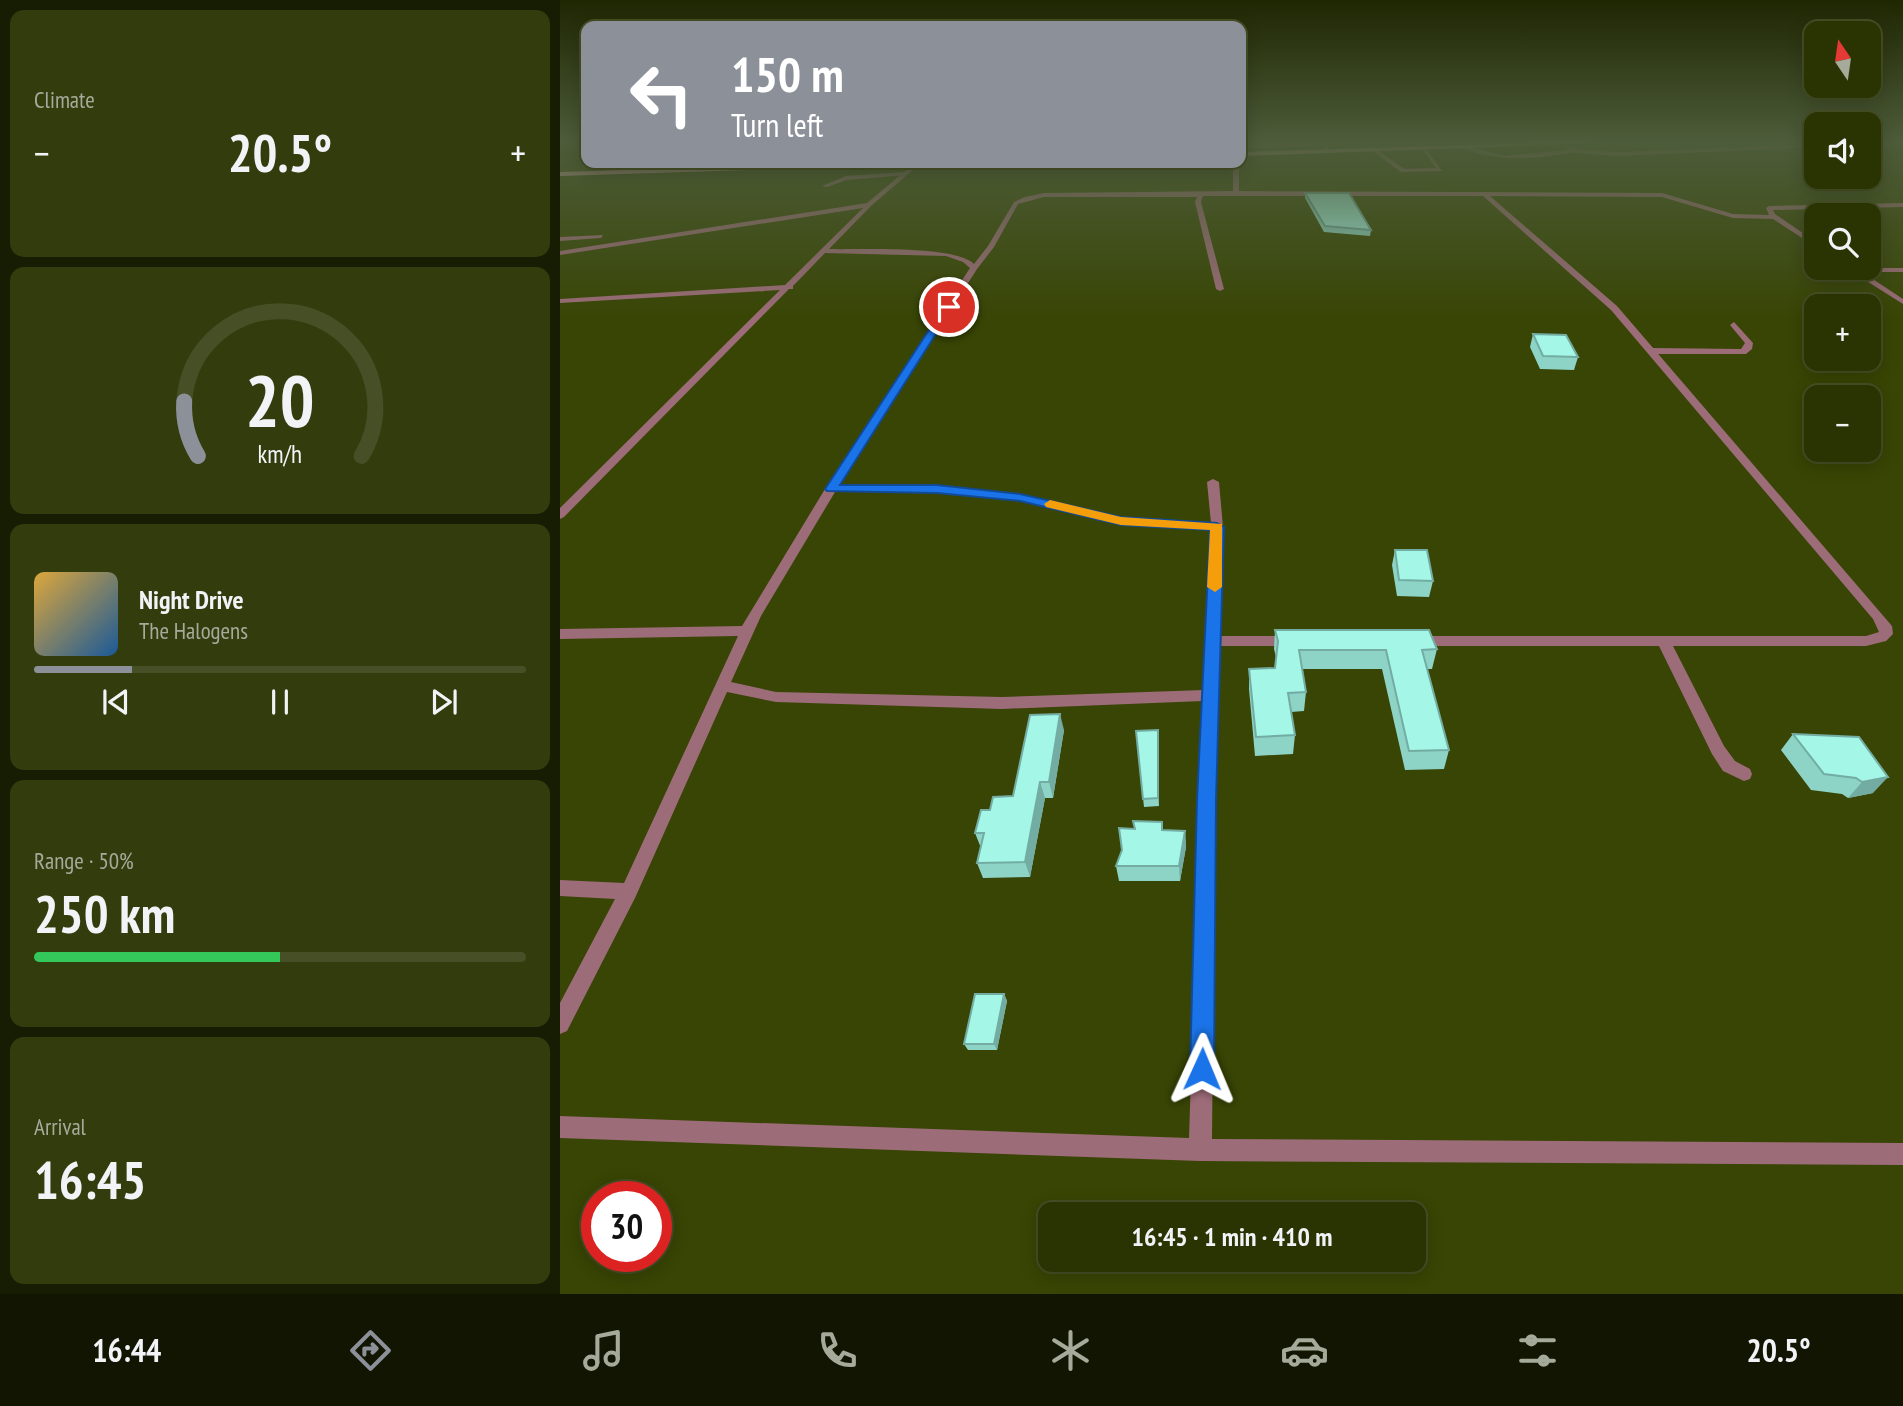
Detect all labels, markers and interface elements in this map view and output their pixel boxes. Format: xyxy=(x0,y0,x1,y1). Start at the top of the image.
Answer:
north arrow xyxy=(1804,21,1881,98)
map controls xyxy=(1804,21,1881,462)
text: 150 m xyxy=(731,42,844,106)
icon: left xyxy=(616,49,707,140)
text: Climate xyxy=(34,85,95,114)
text: Turn left xyxy=(731,104,823,146)
button: sound xyxy=(1804,112,1881,189)
text: 20.5° xyxy=(228,119,332,186)
text: − xyxy=(34,128,50,177)
text: + xyxy=(510,128,526,177)
button: search xyxy=(1804,203,1881,280)
pin xyxy=(919,277,979,337)
icon: arrive xyxy=(930,288,968,326)
button: + xyxy=(1804,294,1881,371)
text: 20 xyxy=(245,353,315,447)
button: − xyxy=(1804,385,1881,462)
text: km/h xyxy=(258,438,302,470)
text: Night Drive xyxy=(139,583,244,616)
text: The Halogens xyxy=(139,616,248,645)
icon: previous xyxy=(97,683,135,721)
icon: pause xyxy=(261,683,299,721)
icon: next xyxy=(425,683,463,721)
text: Range · 50% xyxy=(34,846,134,875)
text: 250 km xyxy=(34,880,175,947)
position arrow xyxy=(1165,1032,1239,1106)
text: Arrival xyxy=(34,1112,86,1141)
text: 16:45 xyxy=(34,1146,146,1213)
speed limit sign: 30 xyxy=(581,1181,672,1272)
text: 16:45 · 1 min · 410 m xyxy=(1132,1220,1332,1253)
icon: directions xyxy=(346,1326,395,1375)
icon: music xyxy=(579,1326,628,1375)
icon: phone xyxy=(813,1326,862,1375)
icon: climate xyxy=(1046,1326,1095,1375)
icon: car xyxy=(1280,1326,1329,1375)
icon: filters xyxy=(1513,1326,1562,1375)
text: 16:44 xyxy=(92,1329,161,1371)
text: 20.5° xyxy=(1746,1329,1811,1371)

